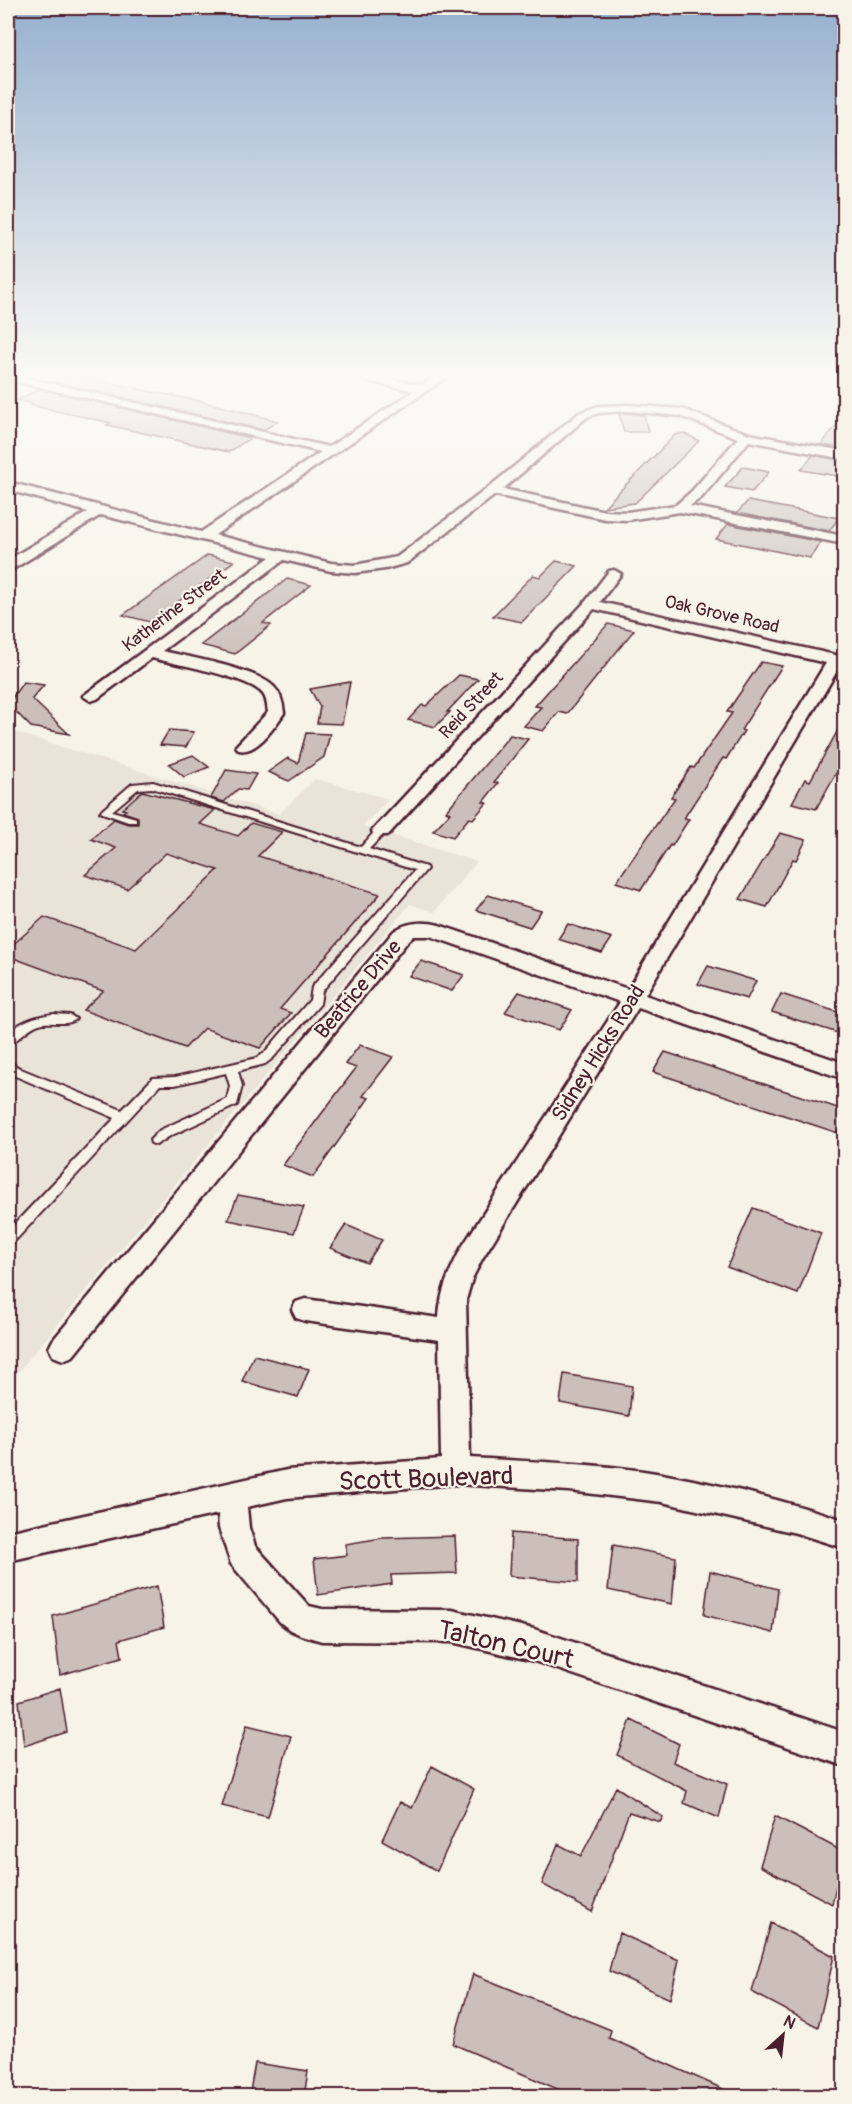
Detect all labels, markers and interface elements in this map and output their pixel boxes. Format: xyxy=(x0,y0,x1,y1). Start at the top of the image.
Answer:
street label: Katherine Street xyxy=(118,563,232,657)
street label: Oak Grove Road xyxy=(662,590,781,639)
street label: Reid Street xyxy=(434,666,509,744)
street label: Beatrice Drive xyxy=(309,934,408,1045)
street label: Sidney Hicks Road xyxy=(546,980,651,1127)
street label: Scott Boulevard xyxy=(338,1460,514,1498)
street label: Talton Court xyxy=(435,1614,577,1676)
north arrow xyxy=(753,2005,813,2065)
text: N xyxy=(780,2011,799,2034)

